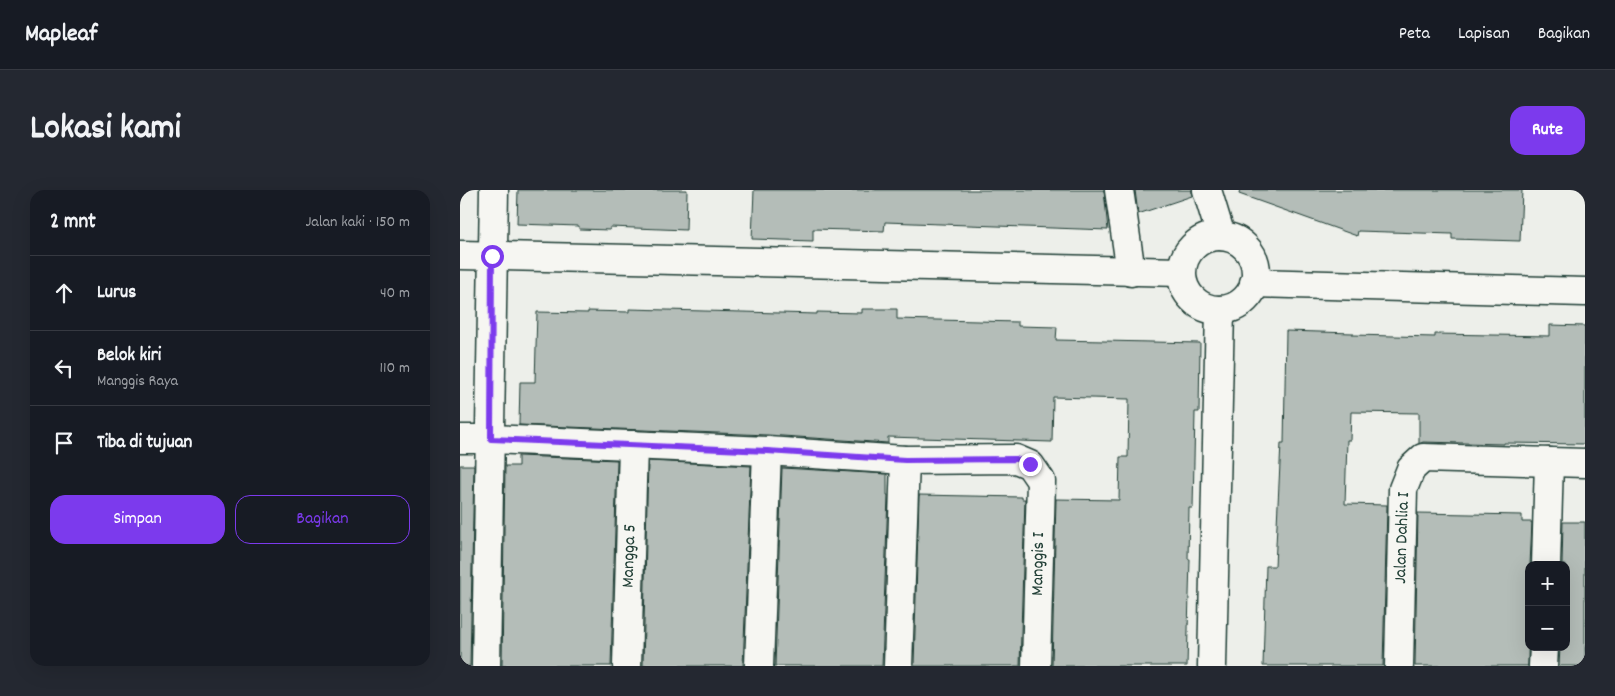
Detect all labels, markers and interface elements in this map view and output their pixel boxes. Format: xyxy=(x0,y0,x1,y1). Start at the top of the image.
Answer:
text: Mapleaf xyxy=(25,18,97,52)
text: Peta xyxy=(1399,22,1430,47)
text: Lapisan xyxy=(1458,22,1510,47)
text: Bagikan xyxy=(1538,22,1590,47)
text: Lokasi kami xyxy=(30,105,181,155)
button: Rute xyxy=(1510,106,1585,155)
text: 2 mnt xyxy=(50,208,96,238)
text: Jalan kaki · 150 m xyxy=(305,211,410,234)
route start xyxy=(481,245,504,268)
icon: ahead xyxy=(50,279,78,307)
text: Lurus xyxy=(97,280,136,307)
text: 40 m xyxy=(380,282,410,305)
text: Belok kiri xyxy=(97,343,161,370)
icon: left xyxy=(50,354,78,382)
text: 110 m xyxy=(380,357,410,380)
text: Manggis Raya xyxy=(97,370,178,393)
icon: arrive xyxy=(50,429,78,457)
text: Tiba di tujuan xyxy=(97,430,192,457)
route end xyxy=(1019,453,1042,476)
street label: Jalan Dahlia I xyxy=(1389,491,1417,584)
button: Simpan xyxy=(50,495,225,544)
button: Bagikan xyxy=(235,495,410,544)
street label: Mangga 5 xyxy=(616,524,644,588)
street label: Manggis I xyxy=(1026,532,1052,596)
map controls xyxy=(1525,561,1570,651)
button: + xyxy=(1525,561,1570,606)
button: − xyxy=(1525,606,1570,651)

